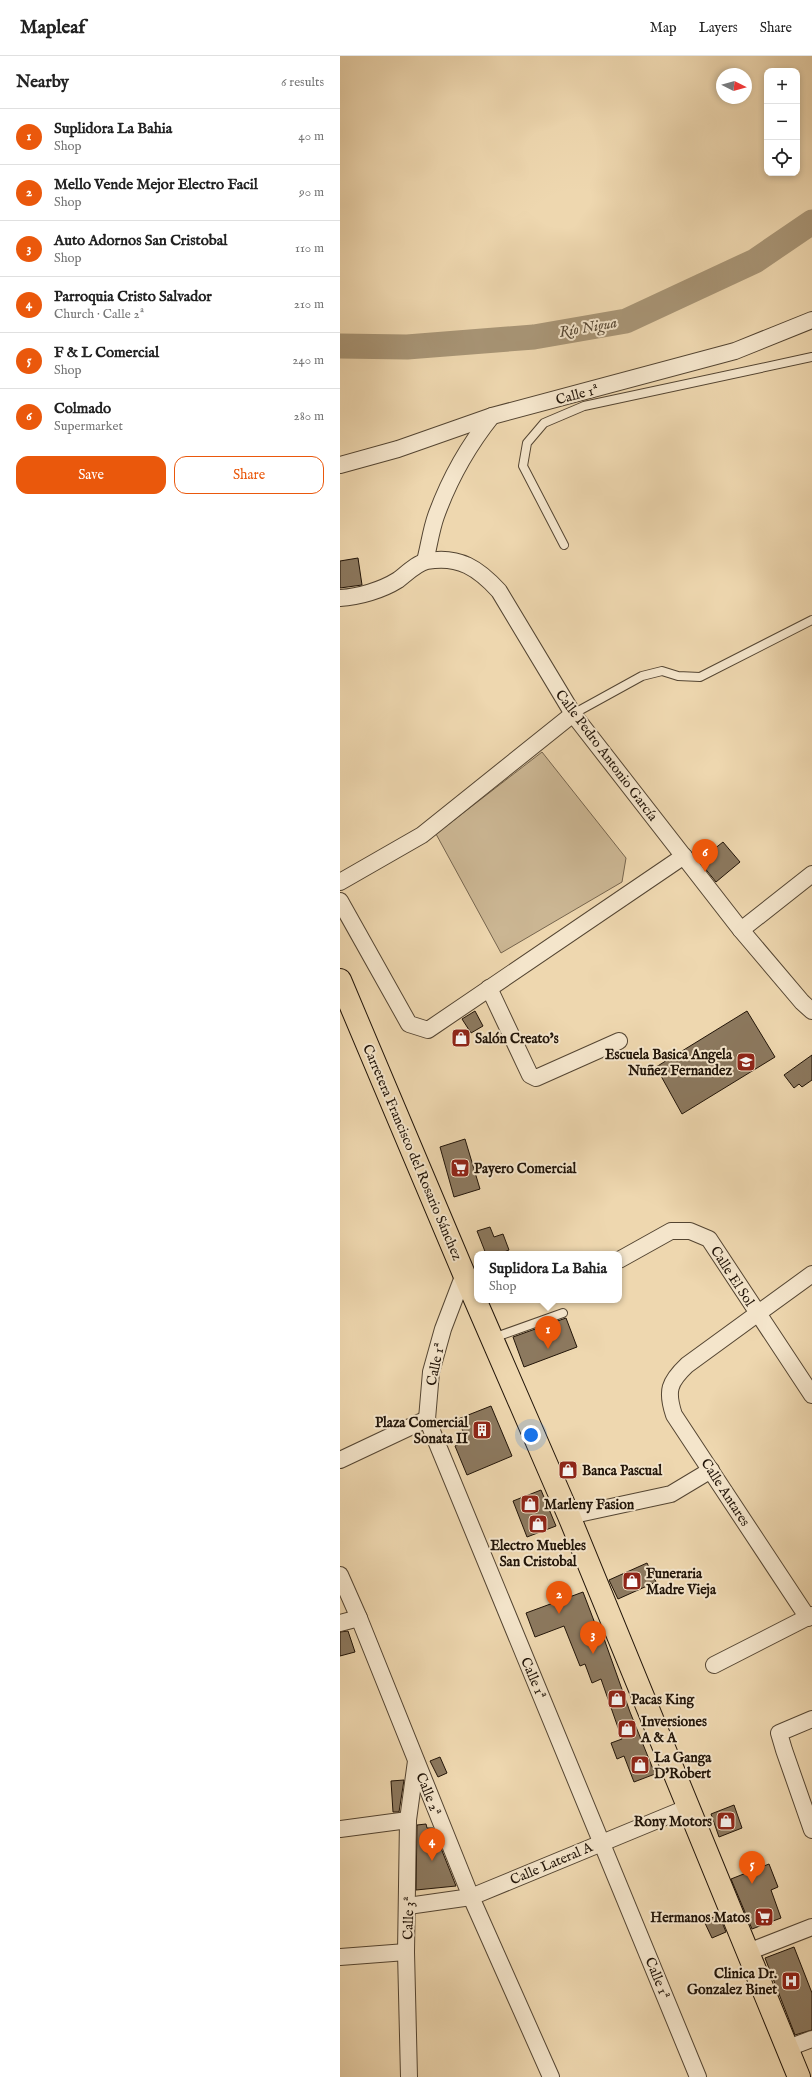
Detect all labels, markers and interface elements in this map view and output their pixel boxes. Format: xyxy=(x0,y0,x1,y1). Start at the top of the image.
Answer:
text: Mapleaf xyxy=(20,16,85,40)
text: Map xyxy=(650,19,677,37)
text: Layers xyxy=(699,19,738,37)
text: Share xyxy=(760,19,792,37)
north arrow xyxy=(716,68,752,104)
map controls xyxy=(764,68,800,176)
button: + xyxy=(764,68,800,104)
text: Nearby xyxy=(16,72,69,93)
text: 6 results xyxy=(281,74,324,91)
button: − xyxy=(764,104,800,140)
text: Suplidora La Bahia xyxy=(54,119,172,138)
text: 1 xyxy=(27,128,31,145)
text: 40 m xyxy=(298,128,324,145)
text: Shop xyxy=(54,138,82,155)
button: locate xyxy=(764,140,800,176)
text: Mello Vende Mejor Electro Facil xyxy=(54,175,258,194)
text: 2 xyxy=(26,184,32,201)
text: 90 m xyxy=(299,184,324,201)
text: Shop xyxy=(54,194,82,211)
text: Auto Adornos San Cristobal xyxy=(54,231,227,250)
text: 3 xyxy=(27,240,31,257)
text: 110 m xyxy=(295,240,324,257)
text: Shop xyxy=(54,250,82,267)
text: Parroquia Cristo Salvador xyxy=(54,287,212,306)
text: 4 xyxy=(26,296,32,313)
text: 210 m xyxy=(294,296,324,313)
text: Church · Calle 2ª xyxy=(54,306,145,323)
water label: Río Nigua xyxy=(558,313,619,343)
text: F & L Comercial xyxy=(54,343,159,362)
text: 5 xyxy=(27,352,31,369)
text: 240 m xyxy=(292,352,324,369)
text: Shop xyxy=(54,362,82,379)
street label: Calle 1ª xyxy=(554,381,601,409)
text: Colmado xyxy=(54,399,111,418)
text: 6 xyxy=(26,408,32,425)
text: 280 m xyxy=(294,408,324,425)
text: Supermarket xyxy=(54,418,123,435)
button: Save xyxy=(16,456,166,494)
button: Share xyxy=(174,456,324,494)
street label: Calle Pedro Antonio García xyxy=(551,686,662,826)
pin: 6 xyxy=(692,839,718,872)
shop icon: Salón Creato's xyxy=(450,1027,472,1049)
place label: Salón Creato's xyxy=(475,1030,559,1048)
street label: Carretera Francisco del Rosario Sánchez xyxy=(358,1042,466,1264)
place label: Escuela Basica Angela Nuñez Fernandez xyxy=(605,1046,733,1080)
school or university icon: Escuela Basica Angela Nuñez Fernandez xyxy=(735,1051,757,1073)
supermarket icon: Payero Comercial xyxy=(449,1157,471,1179)
place label: Payero Comercial xyxy=(474,1160,577,1178)
street label: Calle El Sol xyxy=(706,1243,758,1310)
popup xyxy=(474,1251,622,1303)
text: Suplidora La Bahia xyxy=(489,1259,607,1278)
text: Shop xyxy=(489,1278,516,1295)
pin: 1 xyxy=(535,1316,561,1349)
street label: Calle 1ª xyxy=(423,1341,449,1387)
place label: Plaza Comercial Sonata II xyxy=(375,1414,469,1448)
building icon: Plaza Comercial Sonata II xyxy=(471,1419,493,1441)
your location xyxy=(521,1425,541,1445)
street label: Calle Antares xyxy=(697,1455,754,1530)
shop icon: Banca Pascual xyxy=(557,1459,579,1481)
place label: Banca Pascual xyxy=(582,1462,663,1480)
shop icon: Marleny Fasion xyxy=(519,1493,541,1515)
place label: Marleny Fasion xyxy=(544,1496,635,1514)
shop icon: Electro Muebles San Cristobal xyxy=(527,1513,549,1535)
place label: Electro Muebles San Cristobal xyxy=(490,1537,586,1571)
place label: Funeraria Madre Vieja xyxy=(646,1565,717,1599)
shop icon: Funeraria Madre Vieja xyxy=(621,1570,643,1592)
pin: 2 xyxy=(546,1581,572,1614)
pin: 3 xyxy=(580,1621,606,1654)
street label: Calle 1ª xyxy=(516,1655,550,1702)
shop icon: Pacas King xyxy=(606,1688,628,1710)
place label: Pacas King xyxy=(631,1691,695,1709)
place label: Inversiones A & A xyxy=(640,1713,707,1747)
shop icon: Inversiones A & A xyxy=(616,1718,638,1740)
place label: La Ganga D'Robert xyxy=(654,1749,712,1783)
shop icon: La Ganga D'Robert xyxy=(629,1754,651,1776)
street label: Calle 2ª xyxy=(411,1770,445,1819)
shop icon: Rony Motors xyxy=(715,1810,737,1832)
place label: Rony Motors xyxy=(634,1813,712,1831)
pin: 4 xyxy=(419,1828,445,1861)
street label: Calle Lateral A xyxy=(507,1838,596,1889)
pin: 5 xyxy=(739,1851,765,1884)
street label: Calle 3ª xyxy=(399,1896,419,1940)
supermarket icon: Hermanos Matos xyxy=(753,1906,775,1928)
place label: Hermanos Matos xyxy=(650,1909,750,1927)
street label: Calle 1ª xyxy=(641,1955,674,2002)
place label: Clinica Dr. Gonzalez Binet xyxy=(687,1965,777,1999)
hospital icon: Clinica Dr. Gonzalez Binet xyxy=(780,1970,802,1992)

